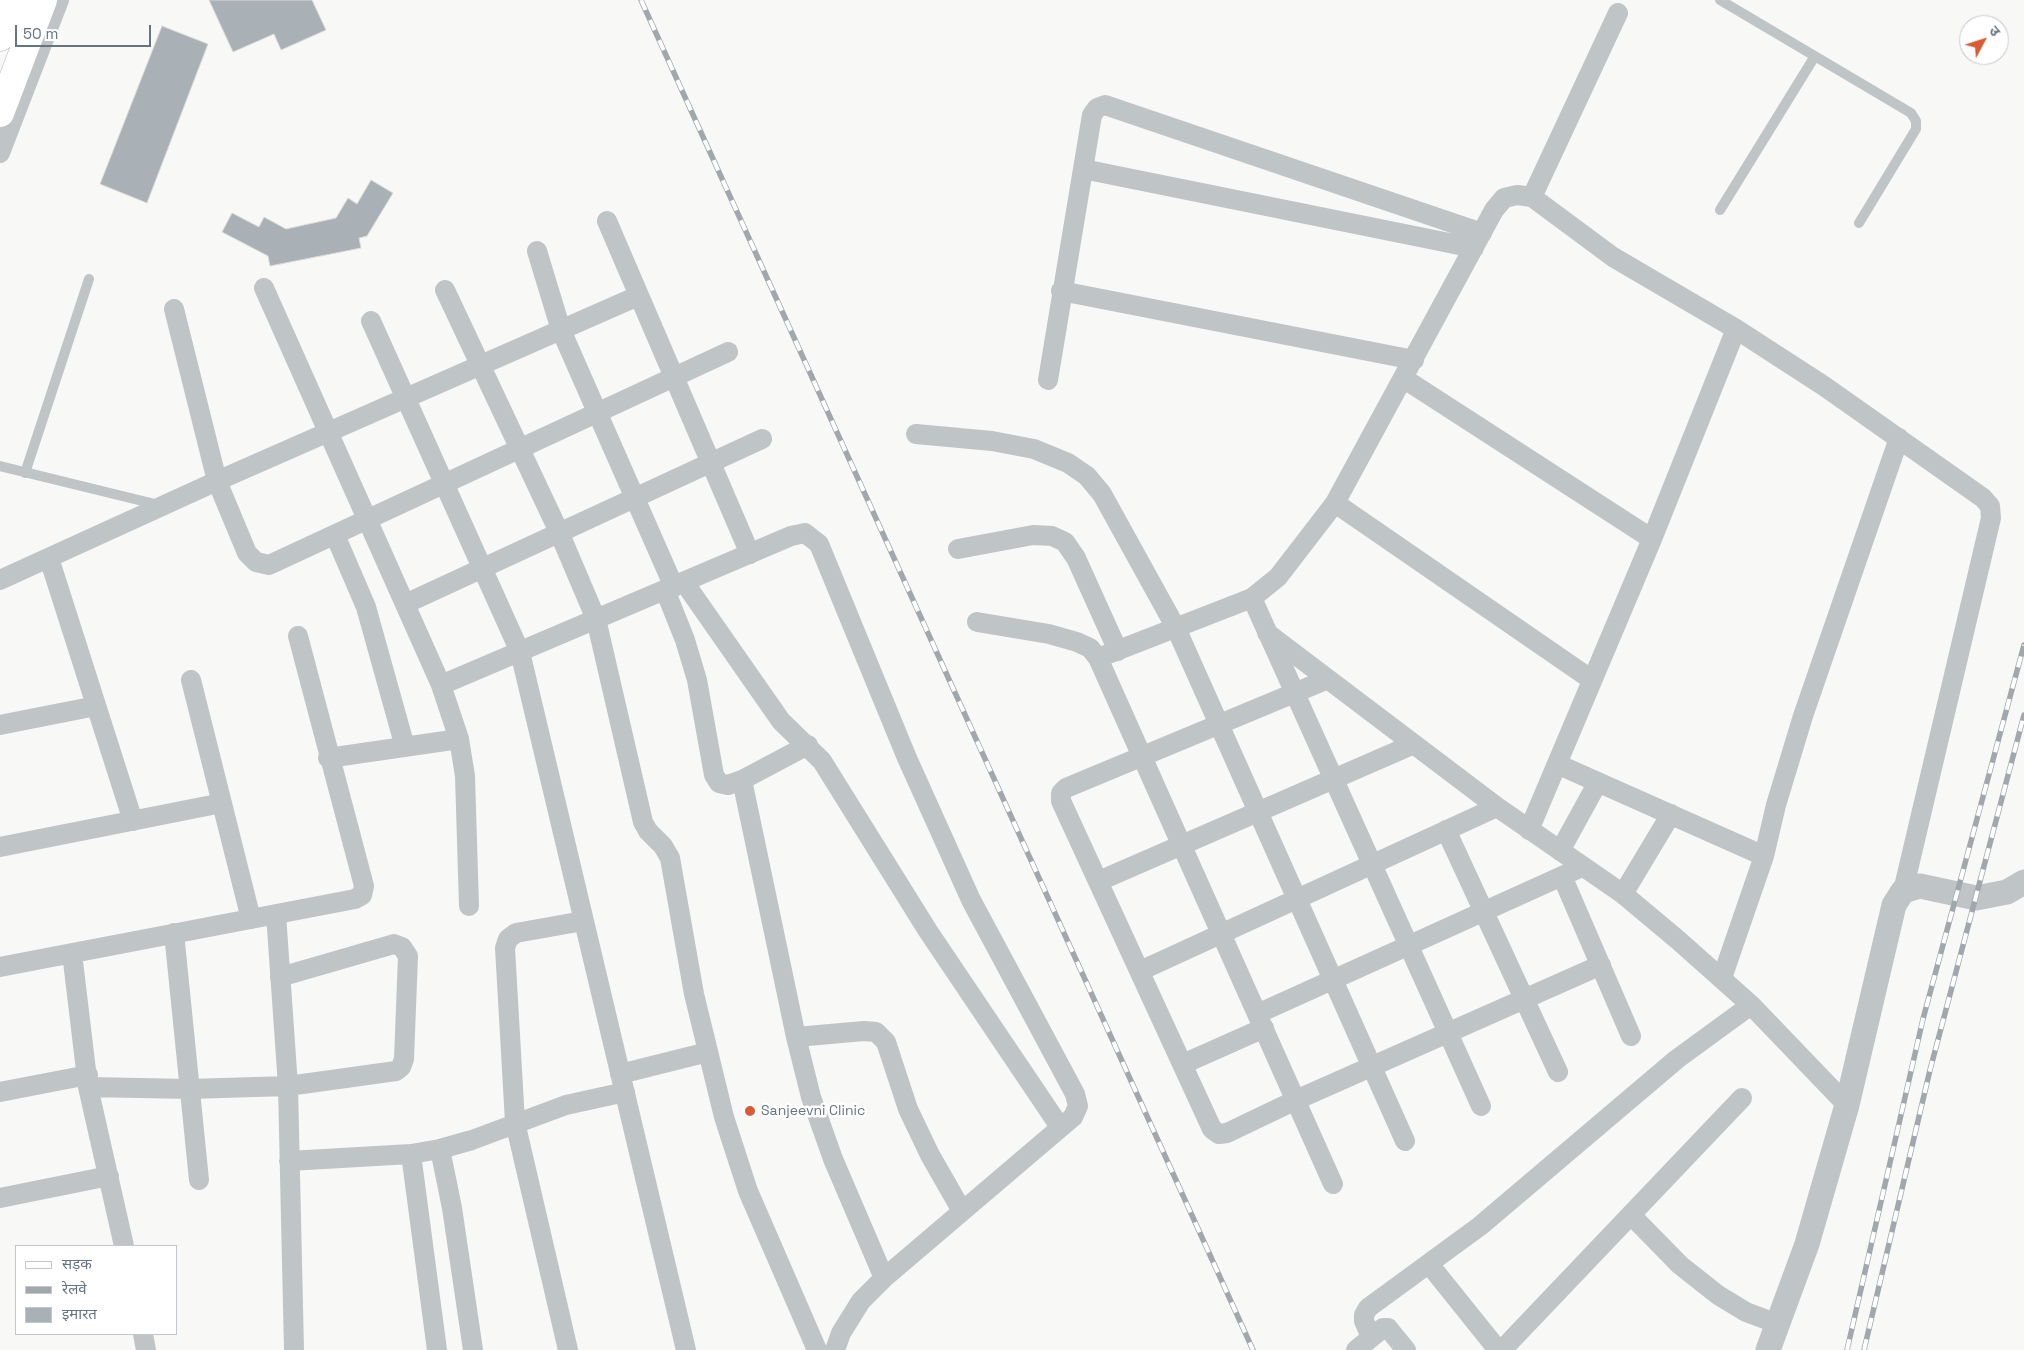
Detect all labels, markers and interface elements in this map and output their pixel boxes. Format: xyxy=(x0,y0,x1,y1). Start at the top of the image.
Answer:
scale bar xyxy=(18,15,154,47)
north arrow xyxy=(1959,15,2009,65)
text: उ xyxy=(1985,22,2004,40)
text: 50 m xyxy=(23,24,58,43)
place label: Sanjeevni Clinic xyxy=(761,1103,865,1119)
marker: Sanjeevni Clinic xyxy=(743,1104,757,1118)
legend xyxy=(15,1245,178,1335)
text: सड़क xyxy=(62,1254,92,1273)
text: रेलवे xyxy=(62,1279,87,1298)
text: इमारत xyxy=(62,1304,97,1323)

